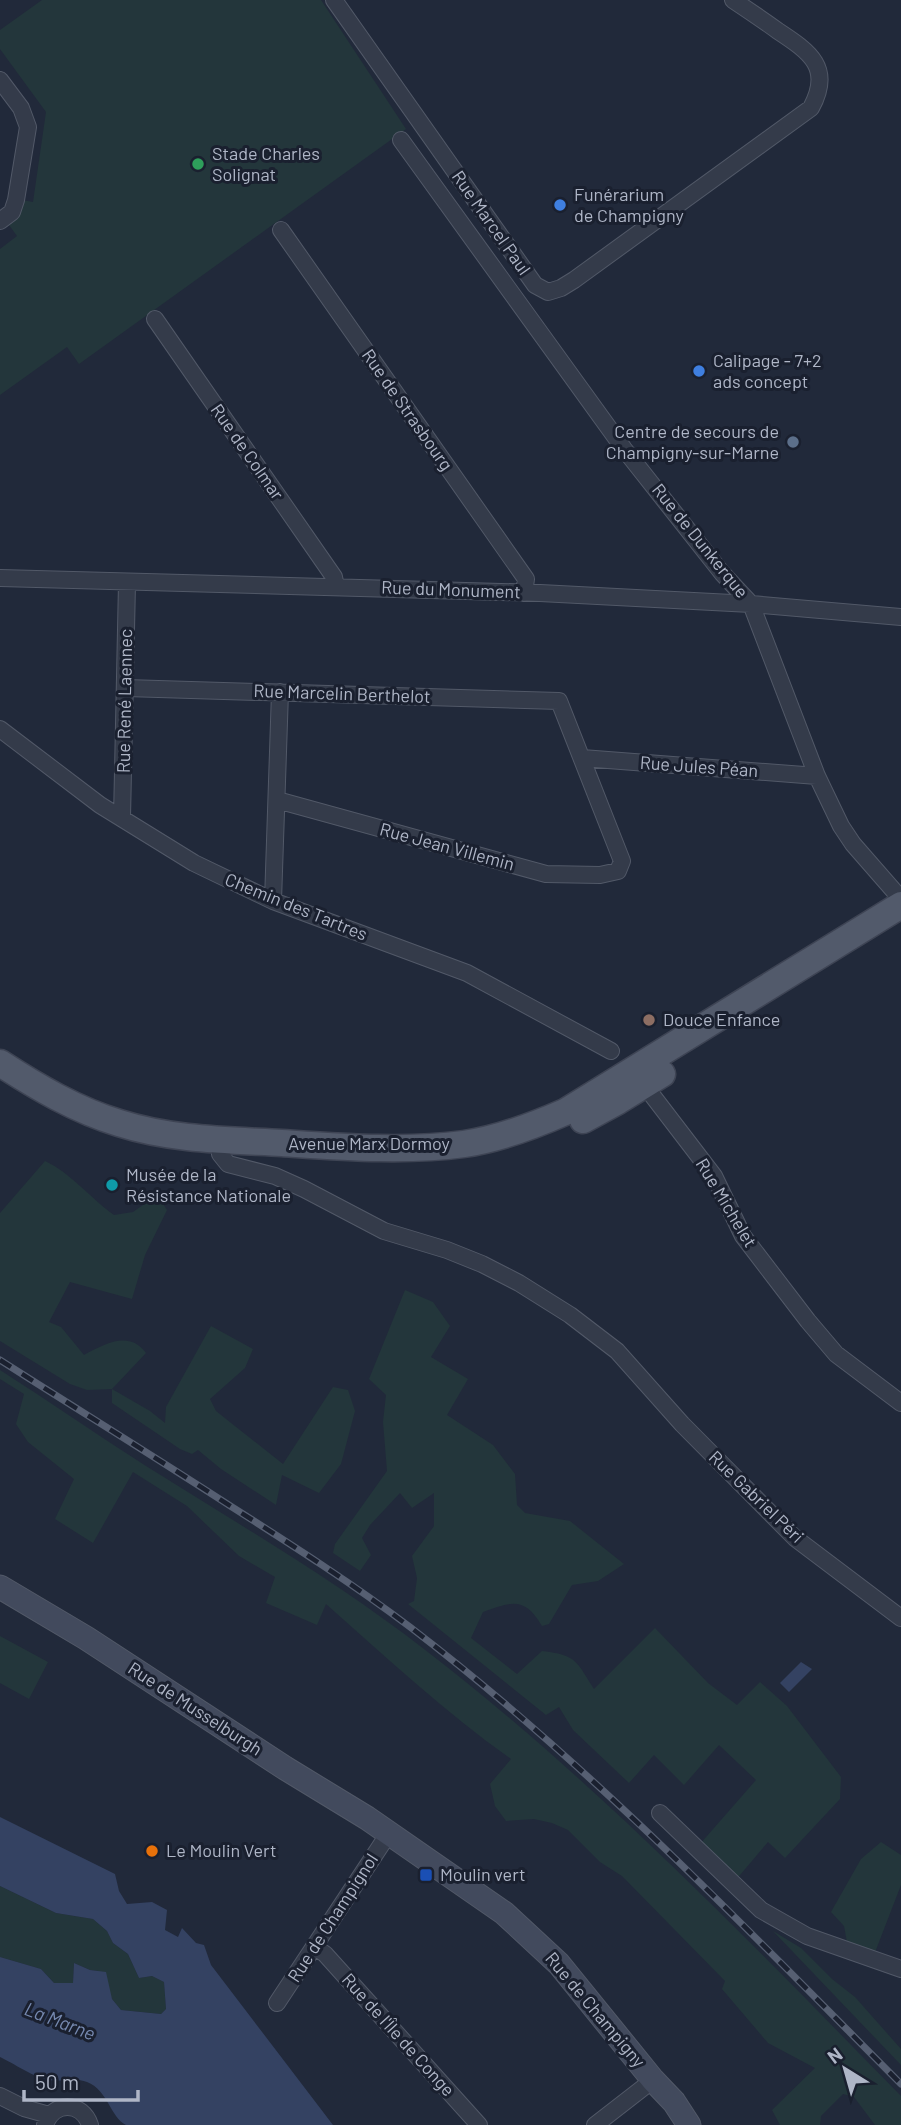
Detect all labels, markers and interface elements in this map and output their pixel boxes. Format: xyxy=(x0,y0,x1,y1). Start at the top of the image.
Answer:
place label: Stade Charles Solignat xyxy=(212,142,320,185)
marker: Stade Charles Solignat xyxy=(190,156,206,172)
street label: Rue Marcel Paul xyxy=(448,166,536,279)
place label: Funérarium de Champigny xyxy=(574,183,684,226)
marker: Funérarium de Champigny xyxy=(552,197,568,213)
street label: Rue de Strasbourg xyxy=(358,344,458,474)
place label: Calipage - 7+2 ads concept xyxy=(713,349,822,392)
marker: Calipage - 7+2 ads concept xyxy=(691,363,707,379)
street label: Rue de Colmar xyxy=(207,399,289,504)
place label: Centre de secours de Champigny-sur-Marne xyxy=(606,420,779,463)
marker: Centre de secours de Champigny-sur-Marne xyxy=(785,434,801,450)
street label: Rue de Dunkerque xyxy=(648,479,754,602)
street label: Rue du Monument xyxy=(381,576,521,602)
street label: Rue René Laennec xyxy=(112,629,136,773)
street label: Rue Marcelin Berthelot xyxy=(253,679,431,707)
street label: Rue Jules Péan xyxy=(639,751,759,781)
street label: Rue Jean Villemin xyxy=(378,817,517,875)
street label: Chemin des Tartres xyxy=(222,868,371,945)
place label: Douce Enfance xyxy=(663,1008,780,1030)
marker: Douce Enfance xyxy=(641,1012,657,1028)
street label: Avenue Marx Dormoy xyxy=(288,1132,450,1154)
street label: Rue Michelet xyxy=(692,1154,762,1251)
place label: Musée de la Résistance Nationale xyxy=(126,1163,291,1206)
marker: Musée de la Résistance Nationale xyxy=(104,1177,120,1193)
street label: Rue Gabriel Péri xyxy=(705,1446,809,1547)
street label: Rue de Musselburgh xyxy=(124,1657,267,1760)
place label: Le Moulin Vert xyxy=(166,1839,276,1861)
marker: Le Moulin Vert xyxy=(144,1843,160,1859)
street label: Rue de Champignol xyxy=(282,1849,382,1986)
place label: Moulin vert xyxy=(440,1863,526,1885)
marker: Moulin vert xyxy=(418,1867,434,1883)
street label: Rue de Champigny xyxy=(541,1947,650,2071)
street label: Rue de l'Île de Conge xyxy=(338,1968,460,2100)
water label: La Marne xyxy=(22,1997,99,2045)
north arrow xyxy=(810,2034,880,2104)
text: N xyxy=(822,2042,846,2068)
scale bar xyxy=(24,2058,138,2102)
text: 50 m xyxy=(35,2069,79,2094)

